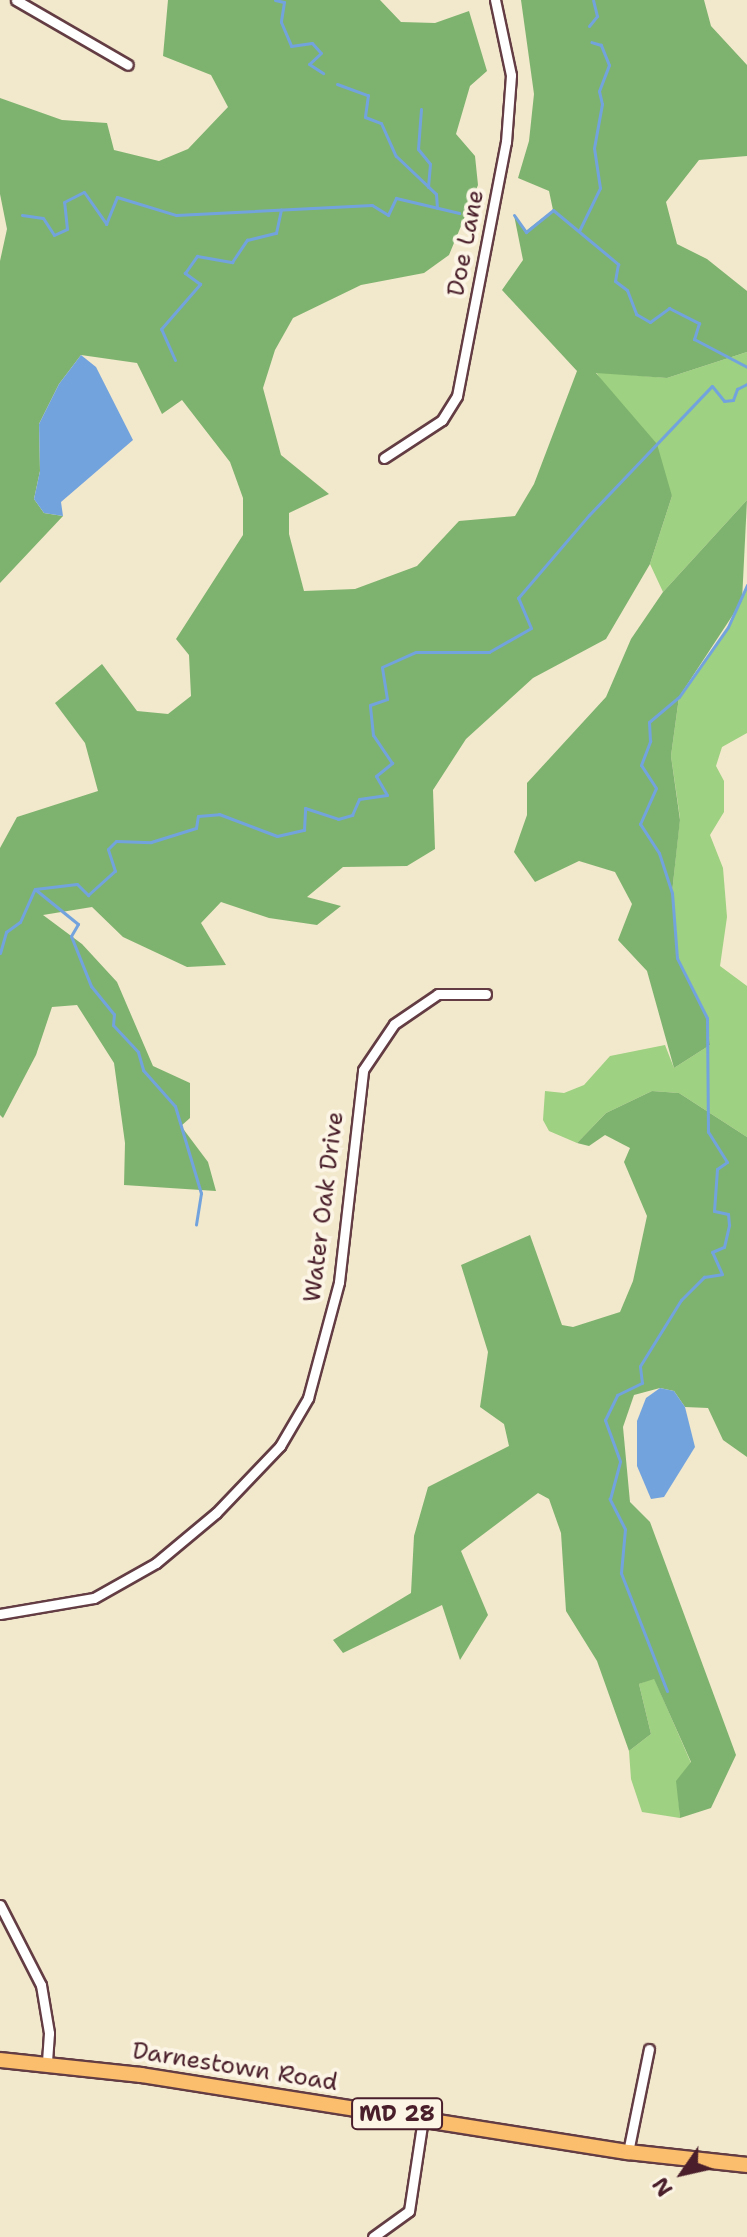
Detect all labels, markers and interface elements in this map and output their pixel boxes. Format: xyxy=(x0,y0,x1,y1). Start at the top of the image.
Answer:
street label: Doe Lane xyxy=(442,187,490,299)
street label: Water Oak Drive xyxy=(298,1110,350,1304)
street label: Darnestown Road xyxy=(130,2037,340,2097)
road number: MD 28 xyxy=(351,2096,443,2132)
north arrow xyxy=(643,2133,723,2213)
text: N xyxy=(646,2171,680,2202)

